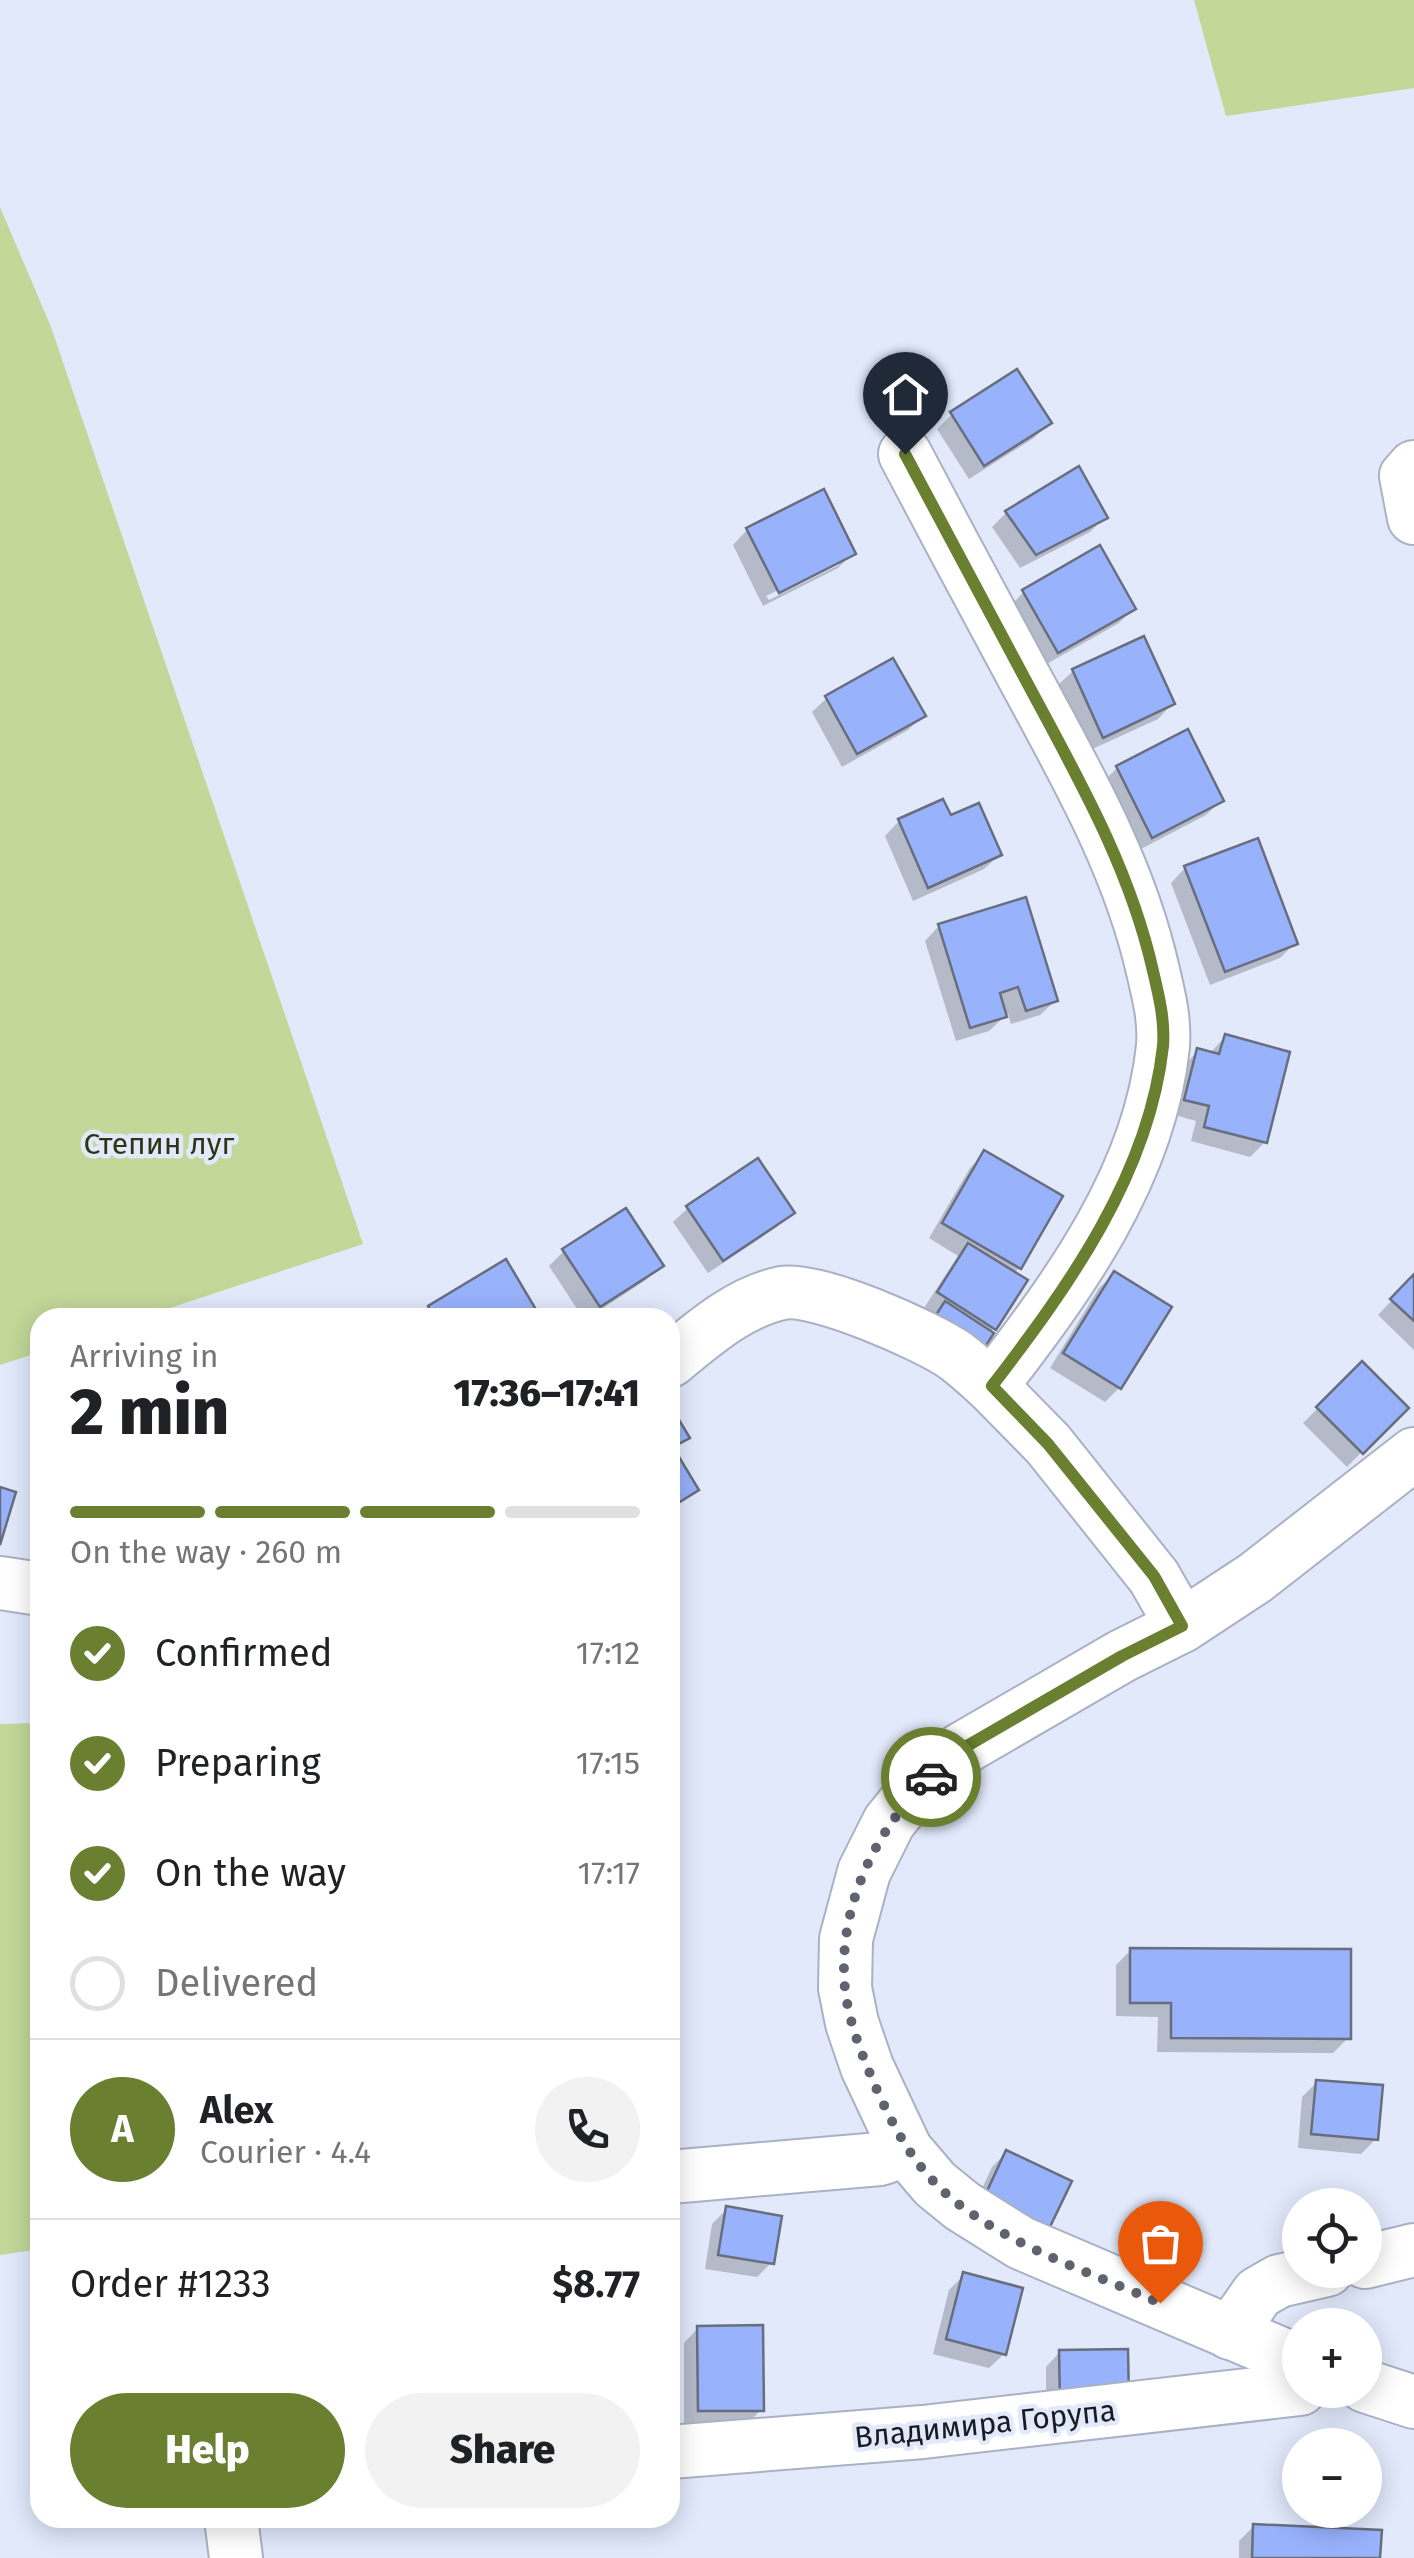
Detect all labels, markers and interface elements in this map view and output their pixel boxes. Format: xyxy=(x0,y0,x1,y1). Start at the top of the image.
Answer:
pin xyxy=(863,352,948,455)
icon: home xyxy=(878,367,933,422)
park label: Степин луг xyxy=(84,1126,235,1162)
text: Arriving in xyxy=(70,1337,218,1375)
text: 17:36–17:41 xyxy=(453,1370,640,1416)
text: 2 min xyxy=(70,1373,229,1451)
text: On the way · 260 m xyxy=(70,1533,342,1571)
icon: check xyxy=(70,1626,125,1681)
text: Confirmed xyxy=(155,1630,333,1676)
text: 17:12 xyxy=(576,1634,640,1672)
courier xyxy=(881,1727,981,1827)
icon: check xyxy=(70,1736,125,1791)
text: Preparing xyxy=(155,1740,321,1786)
text: 17:15 xyxy=(576,1744,640,1782)
icon: car xyxy=(904,1750,959,1805)
icon: check xyxy=(70,1846,125,1901)
text: On the way xyxy=(155,1850,346,1896)
text: 17:17 xyxy=(577,1854,640,1892)
text: Delivered xyxy=(155,1960,318,2006)
button: phone xyxy=(535,2077,640,2182)
text: Alex xyxy=(200,2087,273,2133)
text: A xyxy=(111,2106,134,2152)
text: Courier · 4.4 xyxy=(200,2133,371,2171)
map controls xyxy=(1282,2188,1382,2528)
button: locate xyxy=(1282,2188,1382,2288)
pin xyxy=(1118,2201,1203,2304)
icon: bag xyxy=(1133,2216,1188,2271)
text: Order #1233 xyxy=(70,2261,271,2307)
text: $8.77 xyxy=(552,2261,640,2307)
button: + xyxy=(1282,2308,1382,2408)
street label: Владимира Горупа xyxy=(852,2392,1118,2456)
button: Help xyxy=(70,2393,345,2508)
button: Share xyxy=(365,2393,640,2508)
button: − xyxy=(1282,2428,1382,2528)

